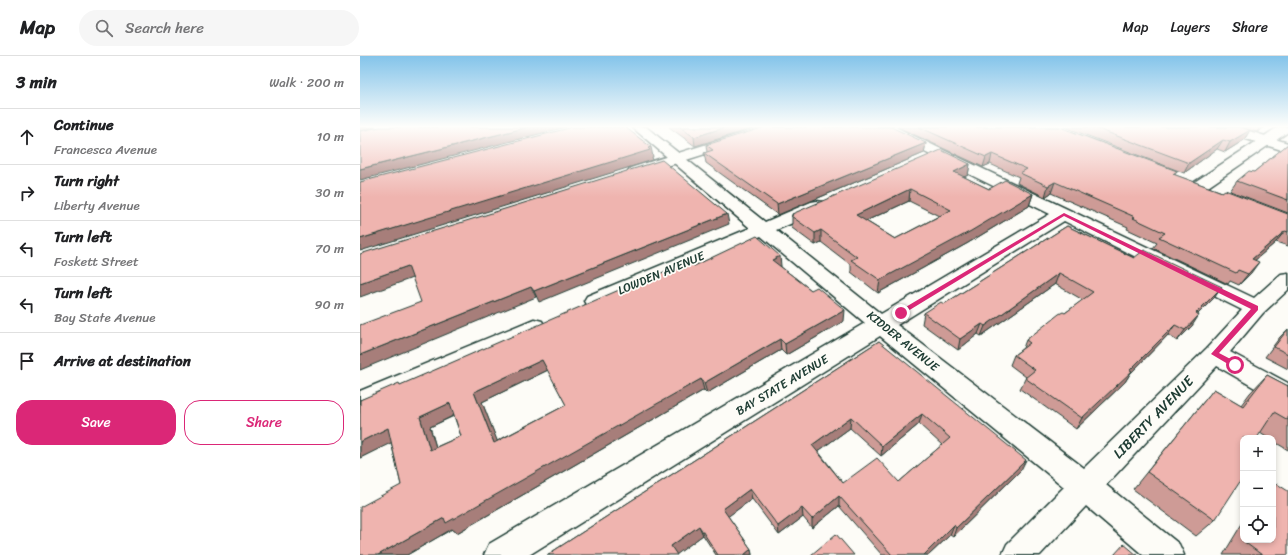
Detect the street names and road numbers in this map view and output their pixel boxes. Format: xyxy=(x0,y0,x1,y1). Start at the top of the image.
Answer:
street label: LOWDEN AVENUE xyxy=(614,244,709,301)
street label: KIDDER AVENUE xyxy=(862,305,945,378)
street label: BAY STATE AVENUE xyxy=(731,348,834,421)
street label: LIBERTY AVENUE xyxy=(1107,369,1201,465)

